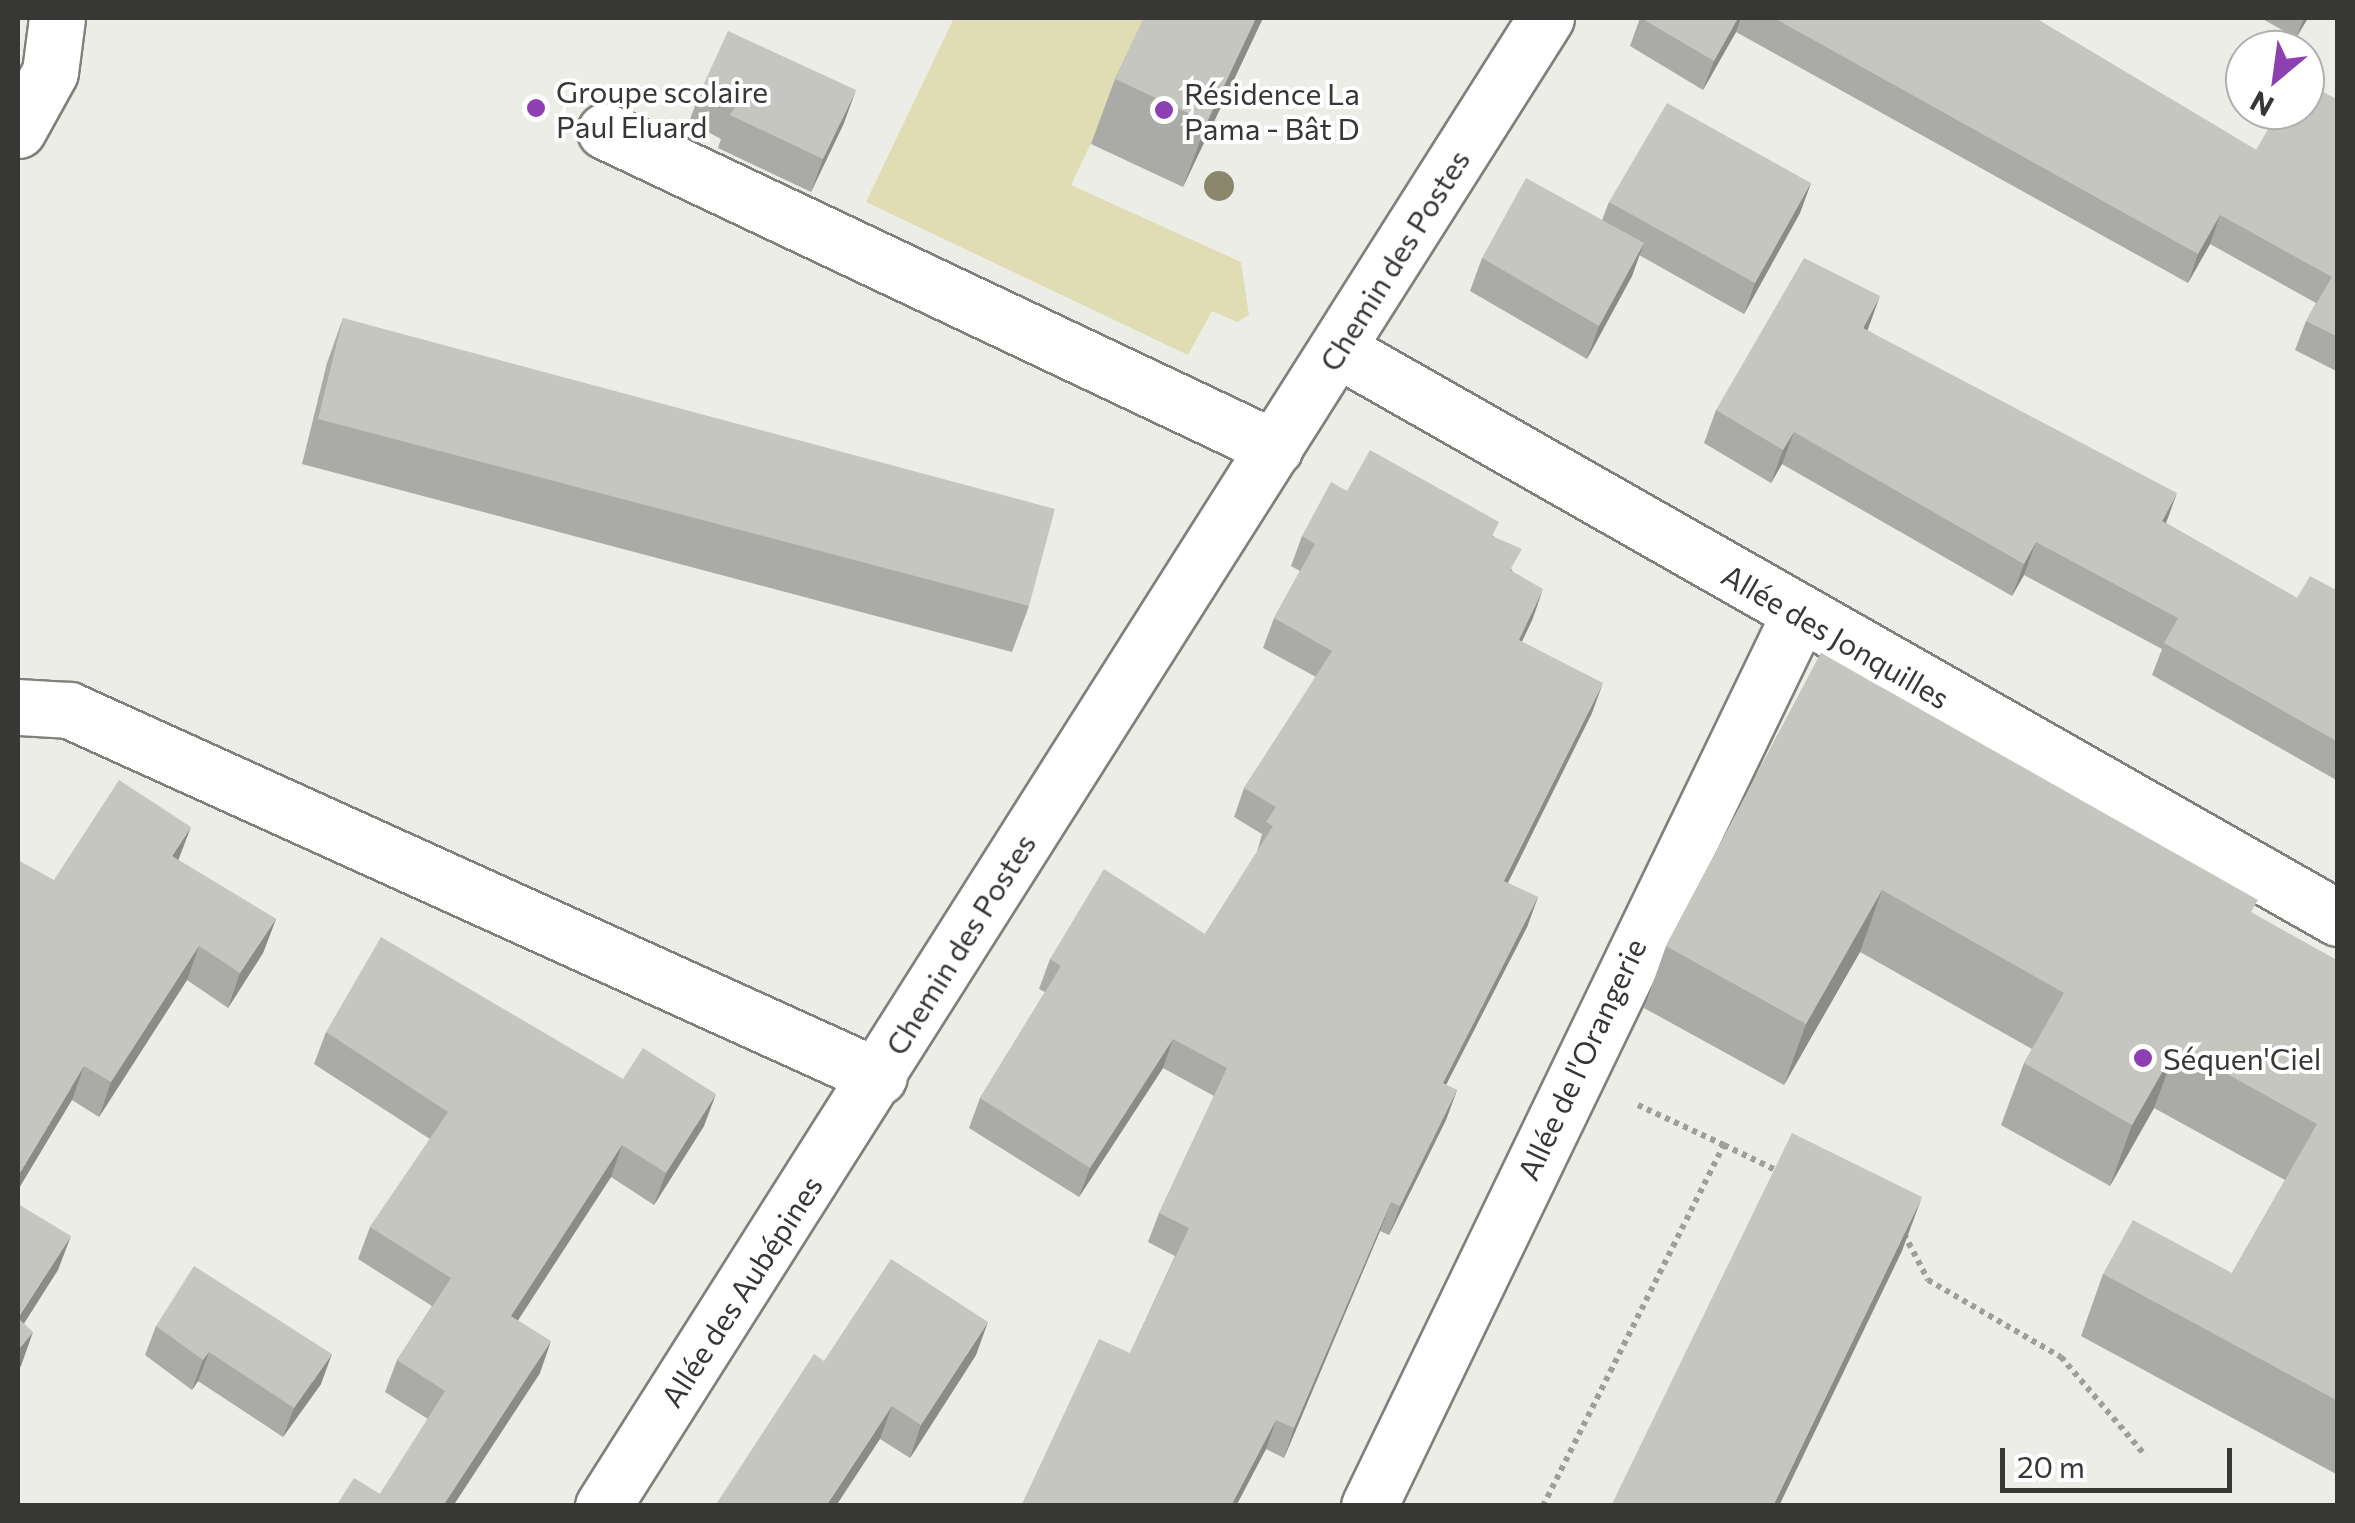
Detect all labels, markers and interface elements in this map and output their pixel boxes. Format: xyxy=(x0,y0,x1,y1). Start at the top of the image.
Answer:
north arrow xyxy=(2225,30,2325,130)
place label: Groupe scolaire Paul Eluard xyxy=(556,73,768,144)
place label: Résidence La Pama - Bât D xyxy=(1184,75,1360,146)
text: N xyxy=(2244,85,2279,124)
marker: Groupe scolaire Paul Eluard xyxy=(525,97,547,119)
marker: Résidence La Pama - Bât D xyxy=(1153,99,1175,121)
street label: Chemin des Postes xyxy=(1311,143,1477,377)
street label: Allée des Jonquilles xyxy=(1716,556,1956,716)
street label: Chemin des Postes xyxy=(877,827,1043,1061)
street label: Allée de l'Orangerie xyxy=(1509,933,1653,1185)
place label: Séquen'Ciel xyxy=(2163,1040,2321,1076)
marker: Séquen'Ciel xyxy=(2132,1047,2154,1069)
street label: Allée des Aubépines xyxy=(653,1169,829,1413)
scale bar xyxy=(2005,1428,2238,1490)
text: 20 m xyxy=(2017,1447,2085,1484)

